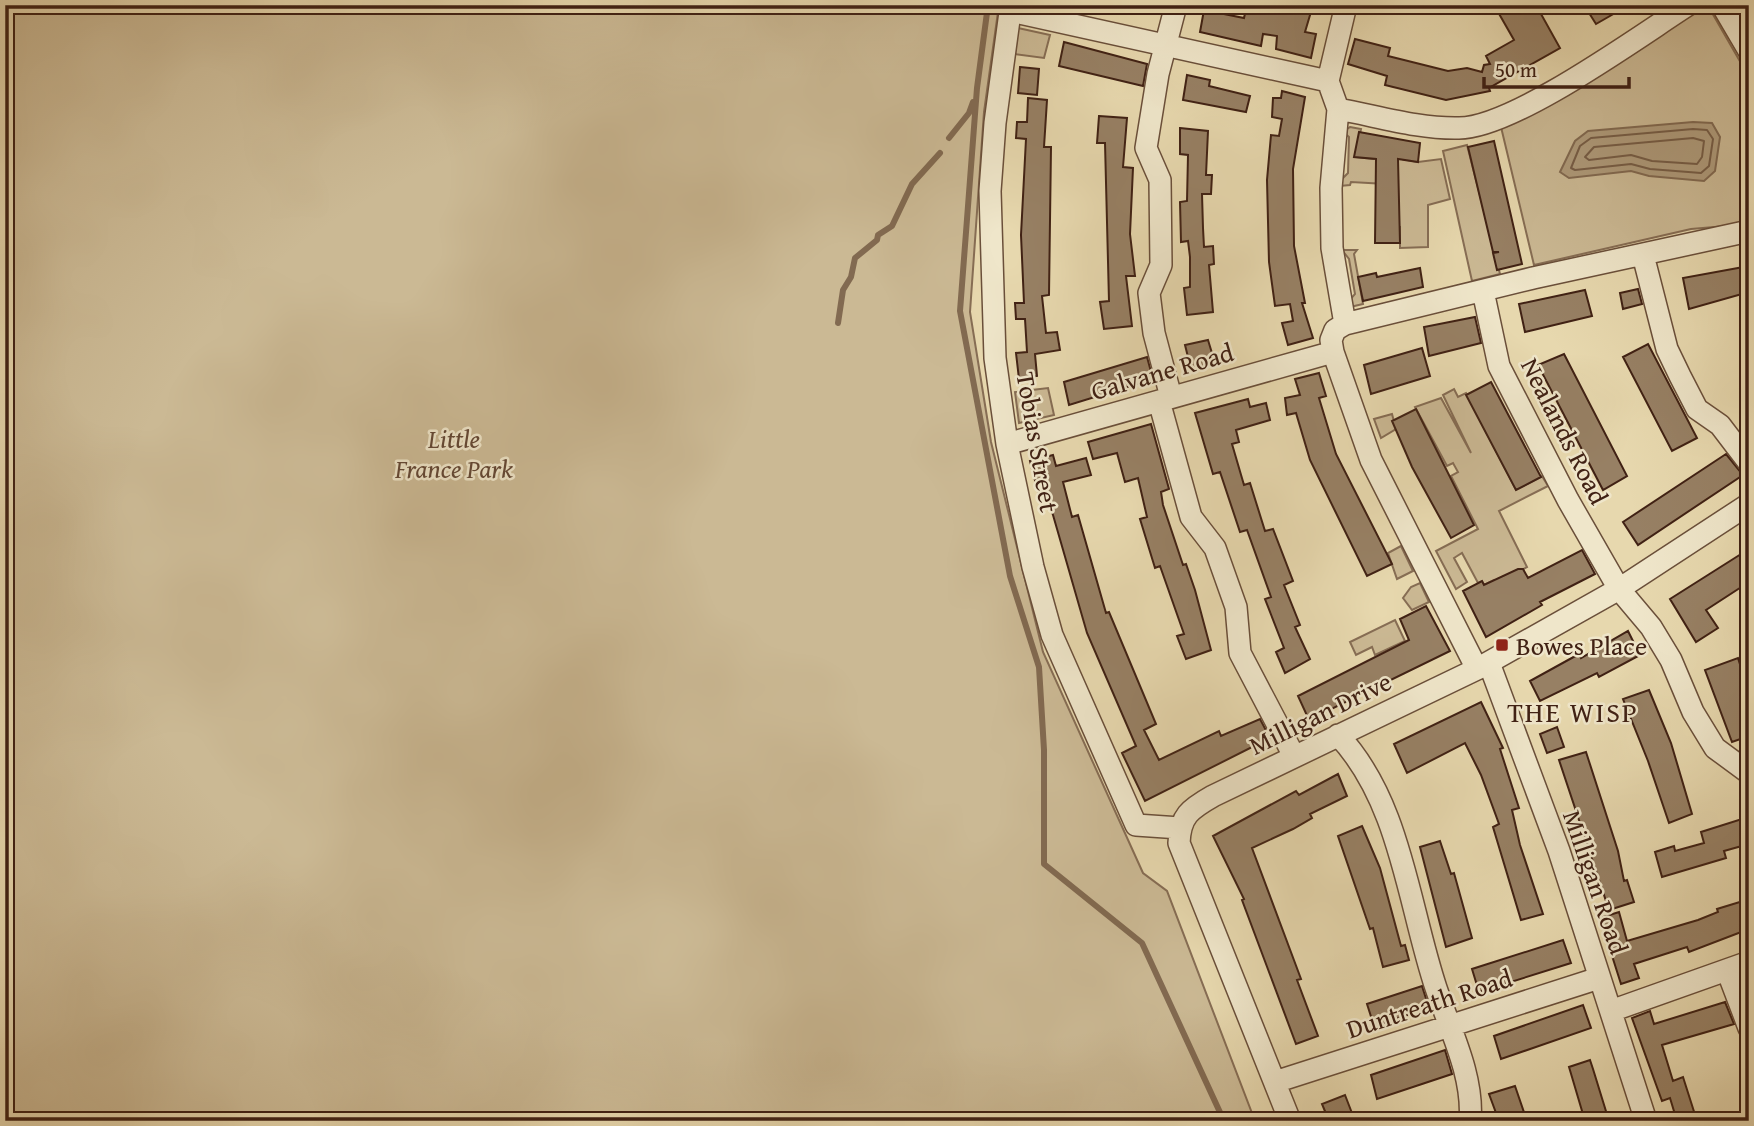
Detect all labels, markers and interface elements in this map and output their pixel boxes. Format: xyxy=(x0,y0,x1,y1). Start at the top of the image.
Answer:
scale bar xyxy=(1484,46,1630,90)
text: 50 m xyxy=(1495,54,1537,85)
street label: Galvane Road xyxy=(1086,332,1238,410)
street label: Nealands Road xyxy=(1511,351,1619,511)
street label: Tobias Street xyxy=(1006,369,1070,515)
park label: Little France Park xyxy=(394,419,513,488)
place label: Bowes Place xyxy=(1516,626,1647,665)
marker: Bowes Place xyxy=(1494,637,1510,653)
street label: Milligan Drive xyxy=(1242,662,1398,764)
district label: THE WISP xyxy=(1507,691,1639,732)
street label: Milligan Road xyxy=(1553,805,1639,960)
street label: Duntreath Road xyxy=(1341,958,1517,1048)

